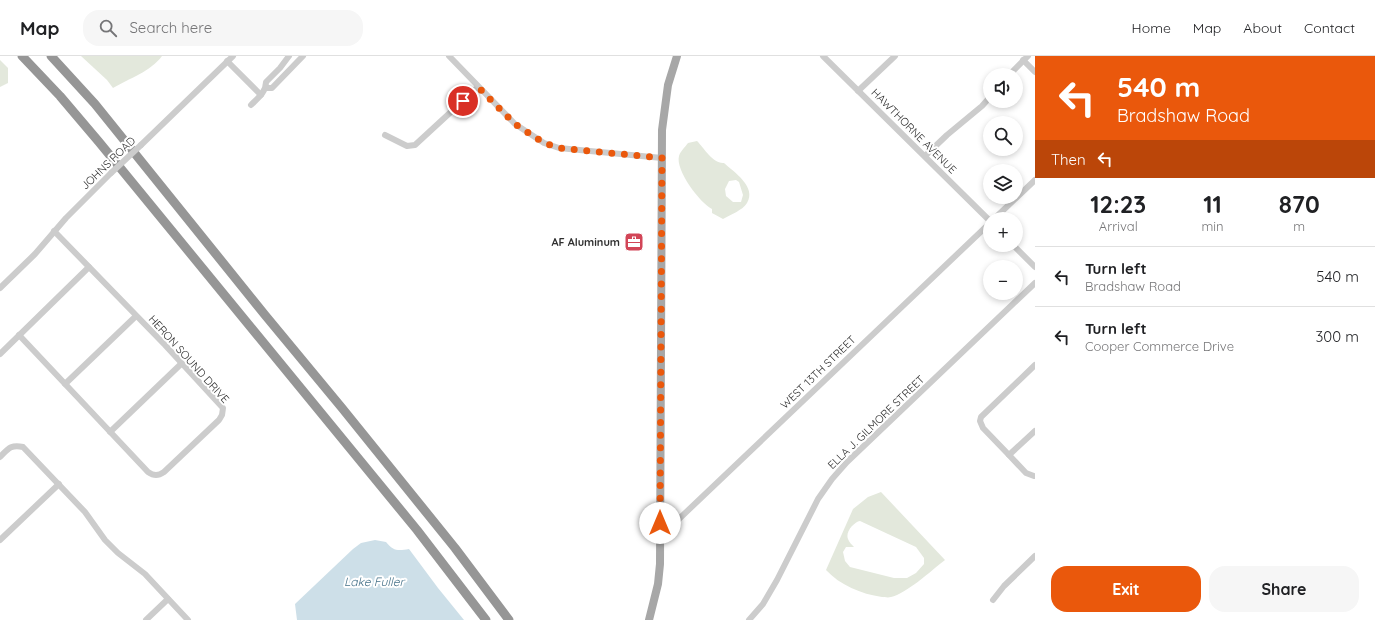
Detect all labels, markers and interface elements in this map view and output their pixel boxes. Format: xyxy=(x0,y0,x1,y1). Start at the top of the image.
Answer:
search box xyxy=(83,10,363,46)
text: Map xyxy=(20,16,59,40)
icon: search xyxy=(97,17,119,39)
text: Search here xyxy=(129,18,212,37)
text: Home xyxy=(1132,19,1171,37)
text: Map xyxy=(1193,19,1221,37)
text: About xyxy=(1243,19,1282,37)
text: Contact xyxy=(1304,19,1355,37)
map controls xyxy=(983,68,1023,300)
button: sound xyxy=(983,68,1023,108)
text: 540 m xyxy=(1117,69,1200,104)
icon: left xyxy=(1051,72,1103,124)
pin xyxy=(446,84,480,118)
street label: HAWTHORNE AVENUE xyxy=(868,85,960,177)
icon: arrive xyxy=(452,90,474,112)
text: Bradshaw Road xyxy=(1117,104,1250,127)
button: search xyxy=(983,116,1023,156)
street label: JOHNS ROAD xyxy=(78,133,138,193)
icon: left xyxy=(1094,148,1116,170)
text: Then xyxy=(1051,150,1086,169)
button: layers xyxy=(983,164,1023,204)
text: 12:23 xyxy=(1090,189,1146,219)
text: 11 xyxy=(1203,189,1222,219)
text: 870 xyxy=(1279,189,1320,219)
button: + xyxy=(983,212,1023,252)
text: Arrival xyxy=(1099,218,1138,234)
text: min xyxy=(1201,218,1224,234)
text: m xyxy=(1293,218,1305,234)
office icon: AF Aluminum xyxy=(623,231,645,253)
place label: AF Aluminum xyxy=(551,235,620,249)
text: Turn left xyxy=(1085,259,1147,278)
button: − xyxy=(983,260,1023,300)
icon: left xyxy=(1051,266,1073,288)
text: 540 m xyxy=(1316,267,1359,286)
text: Bradshaw Road xyxy=(1085,278,1181,294)
street label: HERON SOUND DRIVE xyxy=(146,312,232,406)
text: Turn left xyxy=(1085,319,1147,338)
icon: left xyxy=(1051,326,1073,348)
text: 300 m xyxy=(1316,327,1359,346)
street label: WEST 13TH STREET xyxy=(777,332,859,412)
text: Cooper Commerce Drive xyxy=(1085,338,1234,354)
street label: ELLA J. GILMORE STREET xyxy=(825,372,928,472)
position arrow xyxy=(639,502,681,544)
button: Exit xyxy=(1051,566,1201,612)
button: Share xyxy=(1209,566,1359,612)
water label: Lake Fuller xyxy=(344,574,405,589)

